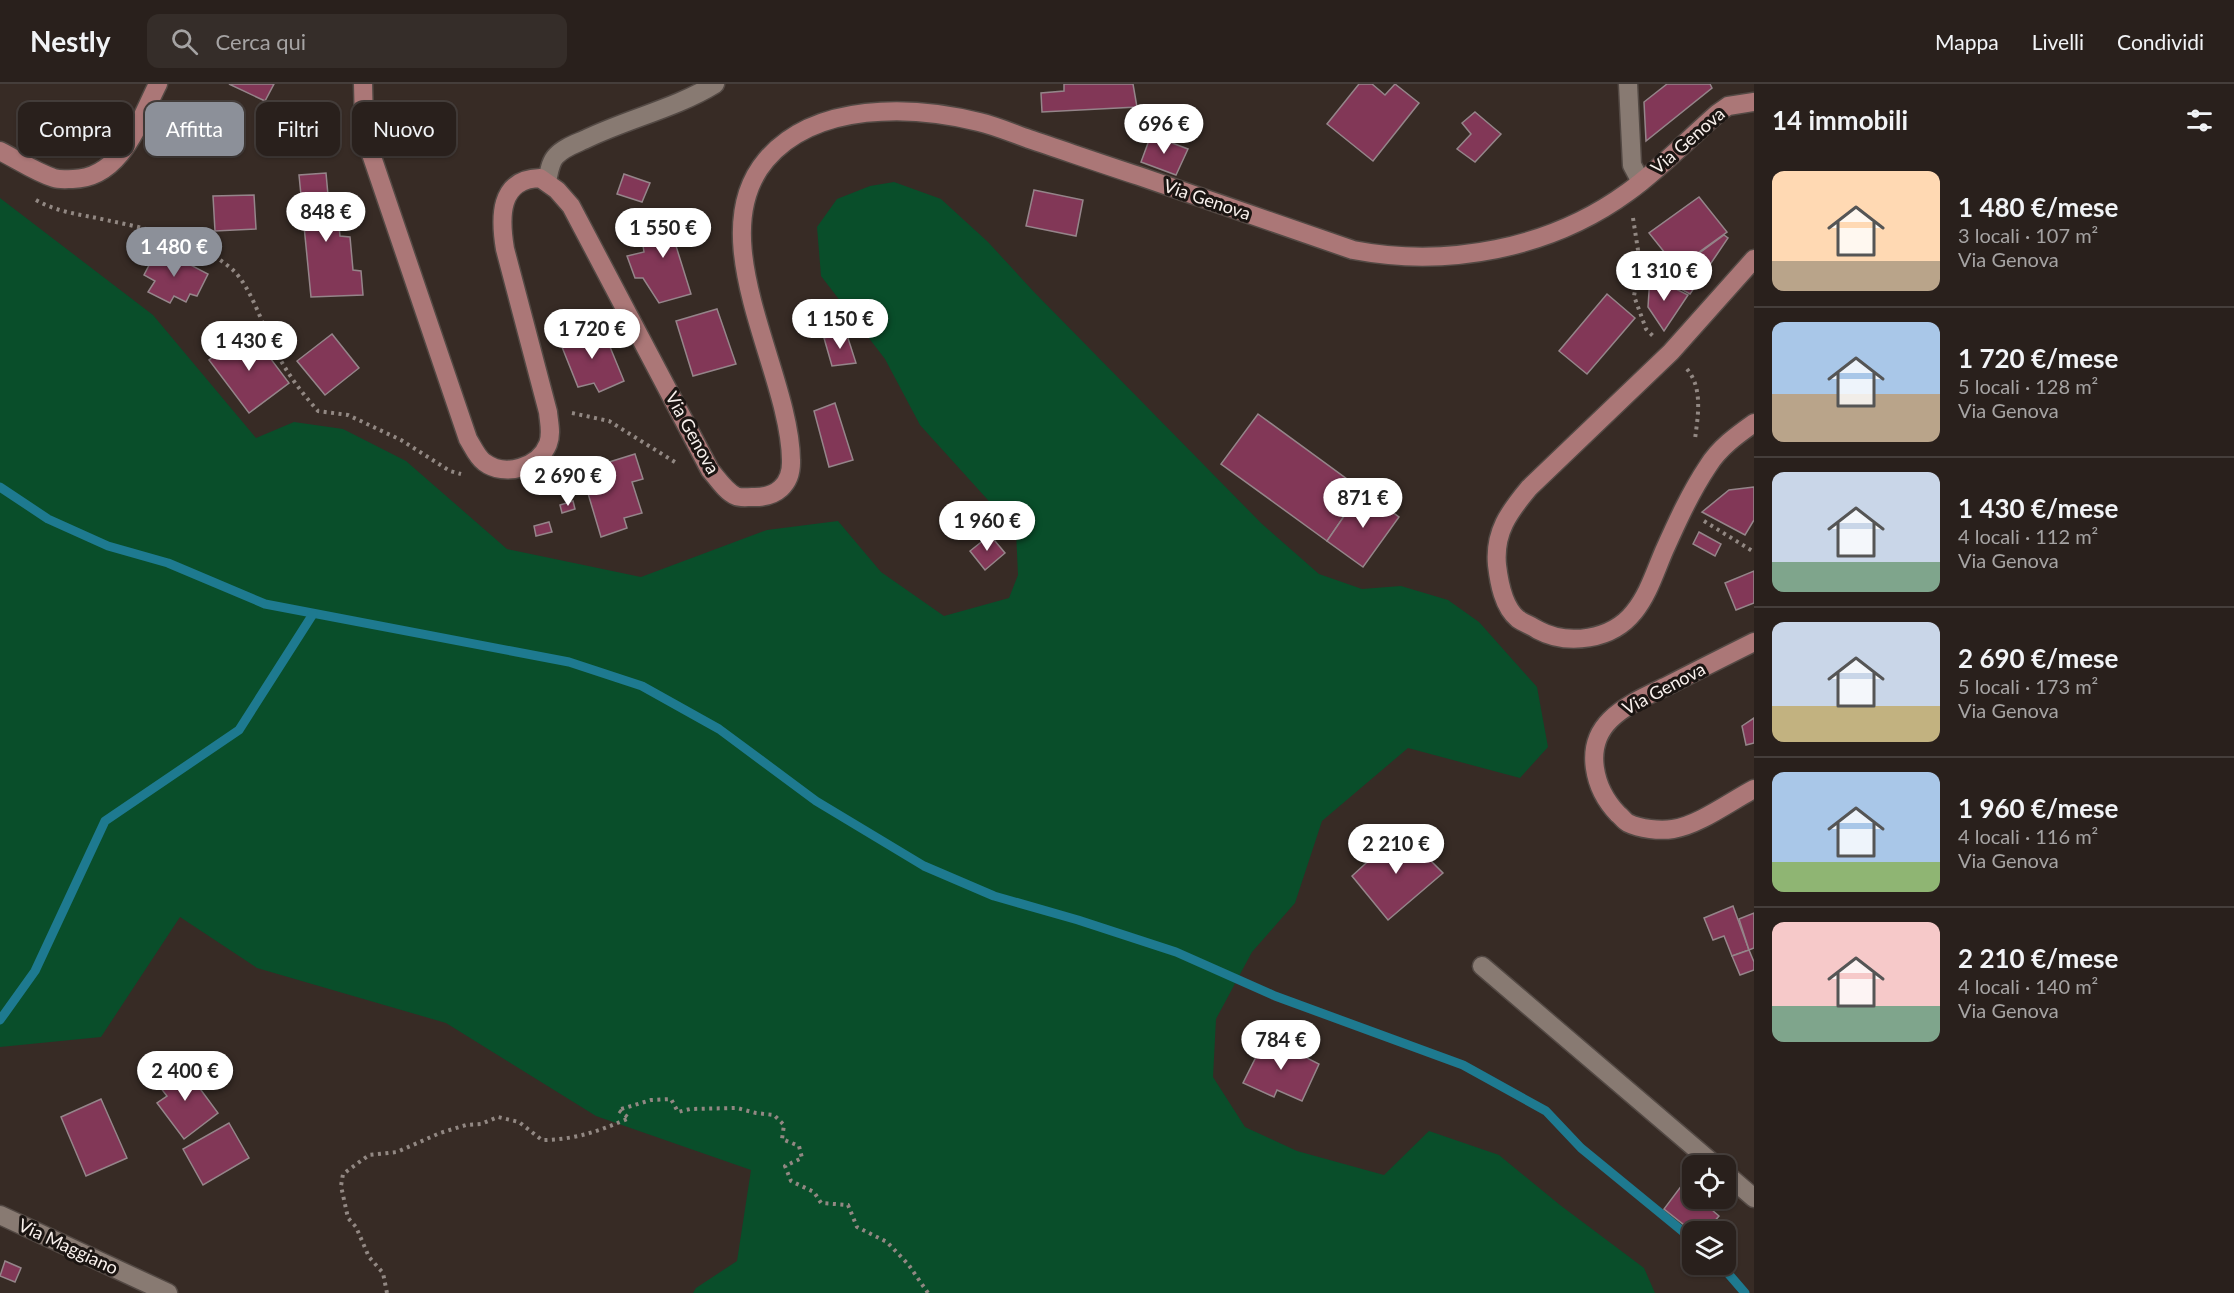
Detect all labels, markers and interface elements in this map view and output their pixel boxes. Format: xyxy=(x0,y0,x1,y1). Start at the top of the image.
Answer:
search box xyxy=(147,14,567,68)
text: Nestly xyxy=(30,24,111,58)
icon: search xyxy=(168,25,201,58)
text: Cerca qui xyxy=(216,28,306,55)
text: Mappa xyxy=(1935,29,1999,54)
text: Livelli xyxy=(2032,29,2084,54)
text: Condividi xyxy=(2117,29,2204,54)
chip: Compra xyxy=(18,102,133,156)
chip: Affitta xyxy=(145,102,244,156)
chip: Filtri xyxy=(256,102,340,156)
chip: Nuovo xyxy=(352,102,456,156)
street label: Via Genova xyxy=(1646,102,1729,178)
pin: 696 € xyxy=(1122,104,1206,155)
text: 14 immobili xyxy=(1772,104,1908,136)
icon: filters xyxy=(2183,104,2216,137)
text: 696 € xyxy=(1138,111,1190,135)
street label: Via Genova xyxy=(1161,174,1254,224)
text: 1 480 €/mese xyxy=(1958,191,2118,223)
pin: 848 € xyxy=(284,192,368,243)
icon: home xyxy=(1820,195,1892,267)
text: 848 € xyxy=(300,199,352,223)
pin: 1 550 € xyxy=(608,208,718,259)
text: 1 550 € xyxy=(629,215,697,239)
text: 3 locali · 107 m² xyxy=(1958,223,2098,247)
pin: 1 480 € xyxy=(119,227,229,278)
text: 1 480 € xyxy=(140,234,208,258)
text: Via Genova xyxy=(1958,247,2059,271)
pin: 1 310 € xyxy=(1609,251,1719,302)
text: 1 310 € xyxy=(1630,258,1698,282)
pin: 1 150 € xyxy=(785,299,895,350)
text: 1 150 € xyxy=(806,306,874,330)
pin: 1 720 € xyxy=(537,309,647,360)
text: 1 720 € xyxy=(558,316,626,340)
pin: 1 430 € xyxy=(194,321,304,372)
text: 1 430 € xyxy=(215,328,283,352)
text: 1 720 €/mese xyxy=(1958,342,2118,374)
icon: home xyxy=(1820,346,1892,418)
text: 5 locali · 128 m² xyxy=(1958,374,2098,398)
street label: Via Genova xyxy=(661,388,724,477)
text: Via Genova xyxy=(1958,398,2059,422)
pin: 2 690 € xyxy=(513,456,623,507)
text: 2 690 € xyxy=(534,463,602,487)
pin: 871 € xyxy=(1321,478,1405,529)
text: 871 € xyxy=(1337,485,1389,509)
text: 1 430 €/mese xyxy=(1958,492,2118,524)
icon: home xyxy=(1820,496,1892,568)
pin: 1 960 € xyxy=(932,501,1042,552)
text: 1 960 € xyxy=(953,508,1021,532)
text: 4 locali · 112 m² xyxy=(1958,524,2098,548)
text: Via Genova xyxy=(1958,548,2059,572)
text: 2 690 €/mese xyxy=(1958,642,2118,674)
icon: home xyxy=(1820,646,1892,718)
street label: Via Genova xyxy=(1618,657,1709,719)
text: 5 locali · 173 m² xyxy=(1958,674,2098,698)
text: Via Genova xyxy=(1958,698,2059,722)
text: 1 960 €/mese xyxy=(1958,792,2118,824)
icon: home xyxy=(1820,796,1892,868)
pin: 2 210 € xyxy=(1341,824,1451,875)
text: 4 locali · 116 m² xyxy=(1958,824,2098,848)
text: 2 210 € xyxy=(1362,831,1430,855)
text: Via Genova xyxy=(1958,848,2059,872)
text: 2 210 €/mese xyxy=(1958,942,2118,974)
icon: home xyxy=(1820,946,1892,1018)
text: 4 locali · 140 m² xyxy=(1958,974,2098,998)
text: Via Genova xyxy=(1958,998,2059,1022)
pin: 784 € xyxy=(1239,1020,1323,1071)
text: 784 € xyxy=(1255,1027,1307,1051)
pin: 2 400 € xyxy=(130,1051,240,1102)
text: 2 400 € xyxy=(151,1058,219,1082)
map controls xyxy=(1682,1155,1736,1275)
button: locate xyxy=(1682,1155,1736,1209)
street label: Via Maggiano xyxy=(15,1213,122,1279)
button: layers xyxy=(1682,1221,1736,1275)

